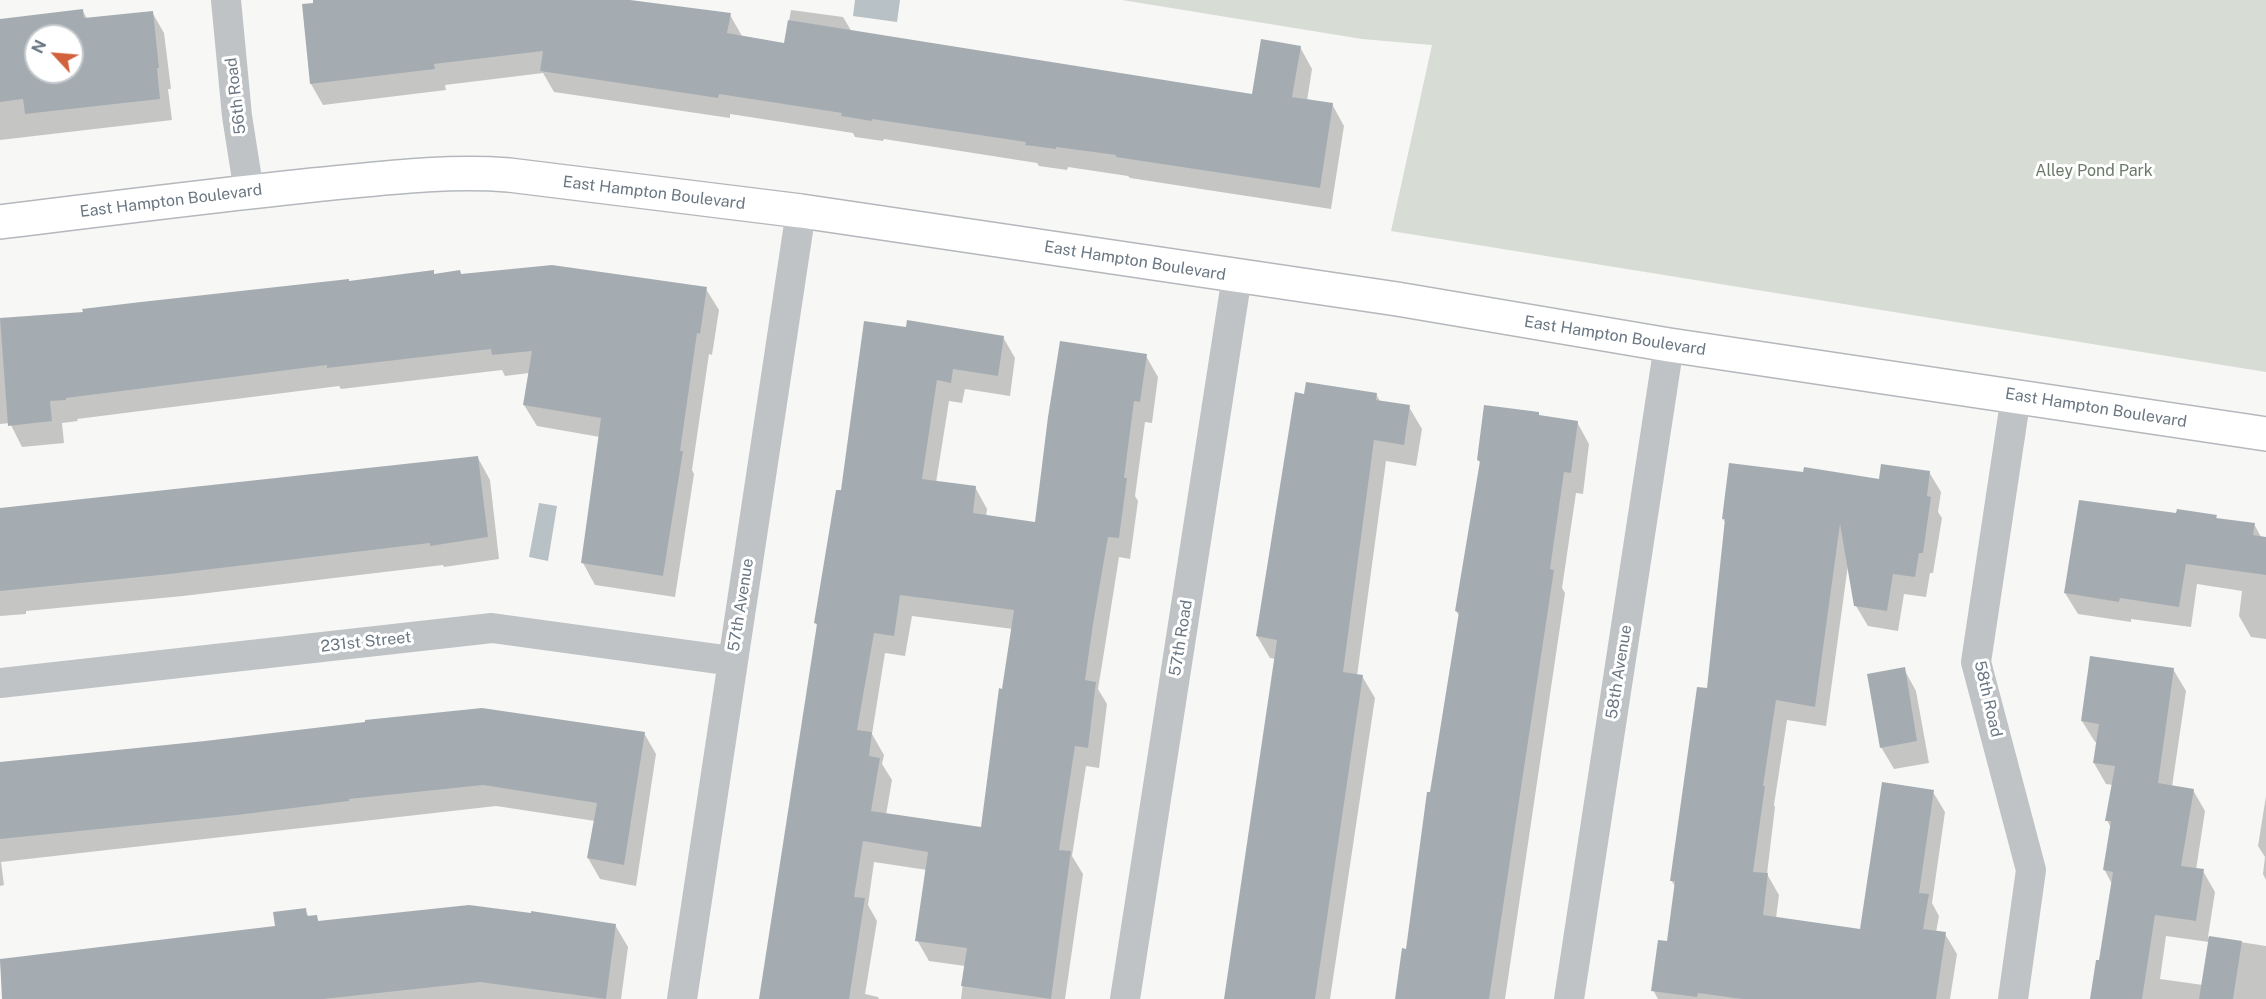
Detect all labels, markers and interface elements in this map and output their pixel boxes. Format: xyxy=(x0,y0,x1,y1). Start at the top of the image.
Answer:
north arrow xyxy=(24,24,84,84)
text: N xyxy=(28,37,50,57)
street label: 56th Road xyxy=(222,56,250,136)
park label: Alley Pond Park xyxy=(2035,161,2153,181)
street label: East Hampton Boulevard xyxy=(562,172,746,214)
street label: East Hampton Boulevard xyxy=(79,180,263,222)
street label: East Hampton Boulevard xyxy=(1043,237,1227,285)
street label: East Hampton Boulevard xyxy=(1523,312,1707,360)
street label: East Hampton Boulevard xyxy=(2004,384,2188,432)
street label: 57th Avenue xyxy=(724,557,758,653)
street label: 57th Road xyxy=(1165,598,1197,678)
street label: 58th Avenue xyxy=(1602,624,1636,720)
street label: 231st Street xyxy=(320,628,412,656)
street label: 58th Road xyxy=(1970,659,2006,739)

